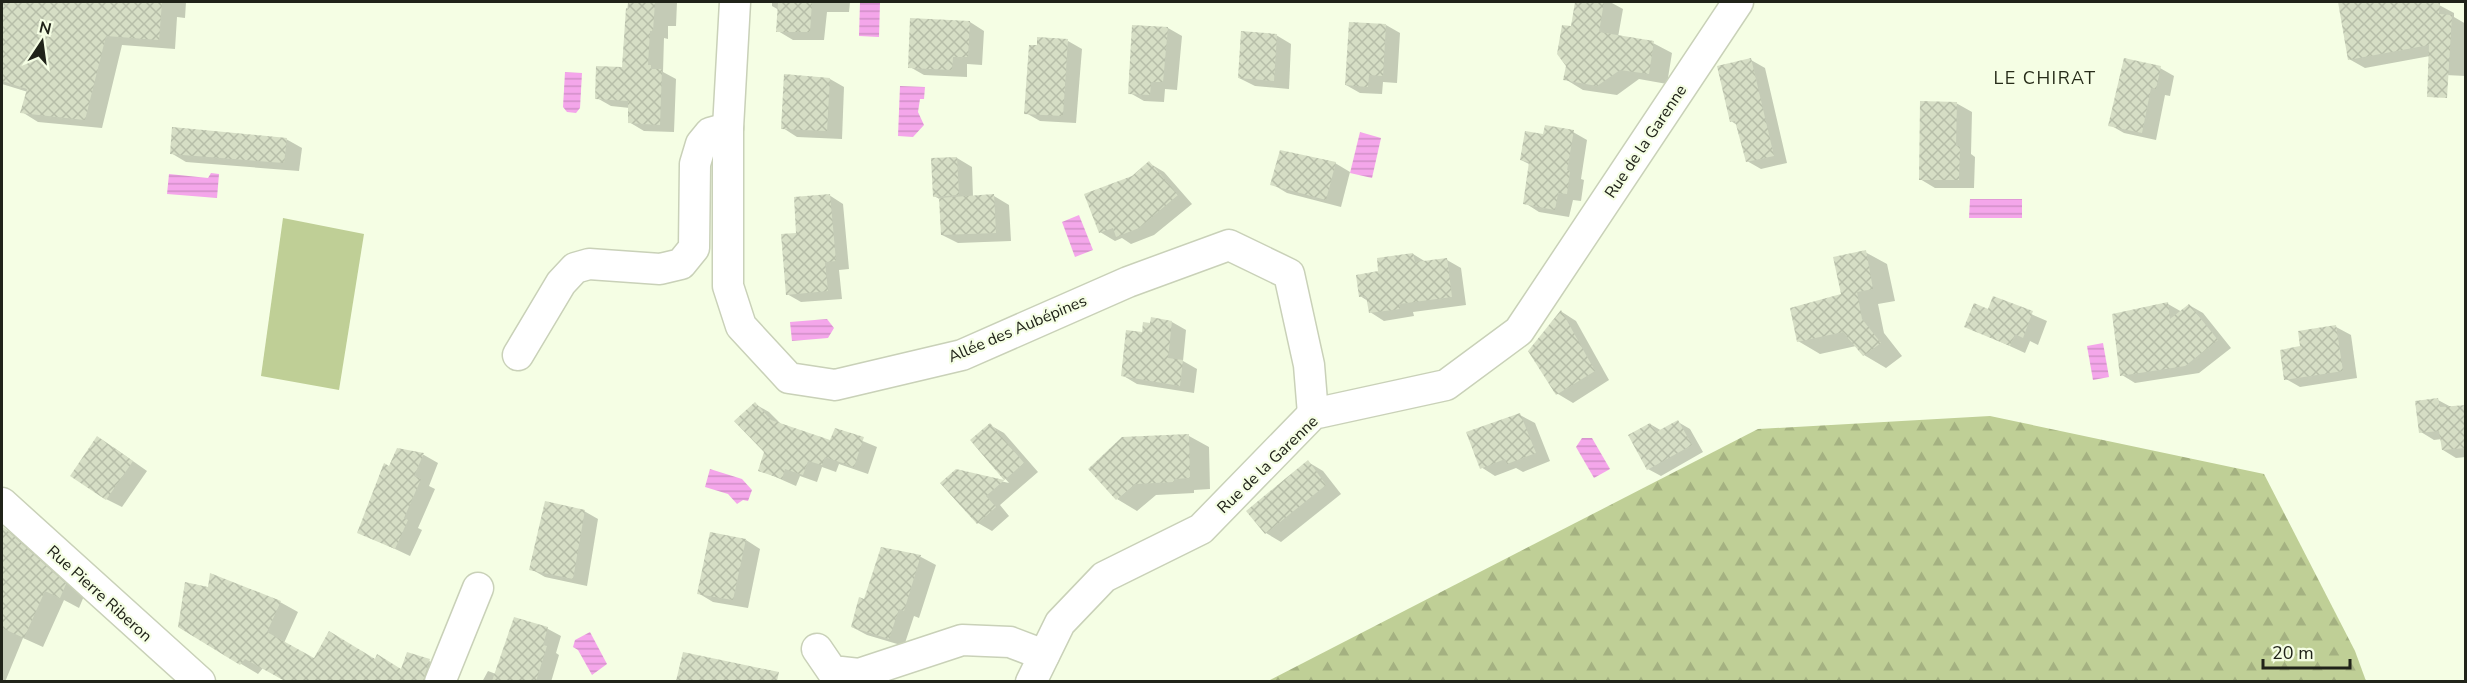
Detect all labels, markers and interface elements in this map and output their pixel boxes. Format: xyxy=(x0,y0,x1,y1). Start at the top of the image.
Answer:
north arrow xyxy=(12,12,72,72)
text: N xyxy=(37,16,53,40)
district label: LE CHIRAT xyxy=(1993,66,2097,90)
street label: Rue de la Garenne xyxy=(1600,80,1692,203)
street label: Allée des Aubépines xyxy=(945,290,1090,368)
street label: Rue de la Garenne xyxy=(1212,411,1323,519)
street label: Rue Pierre Riberon xyxy=(42,541,157,647)
scale bar xyxy=(2263,632,2350,670)
text: 20 m xyxy=(2272,641,2314,665)

